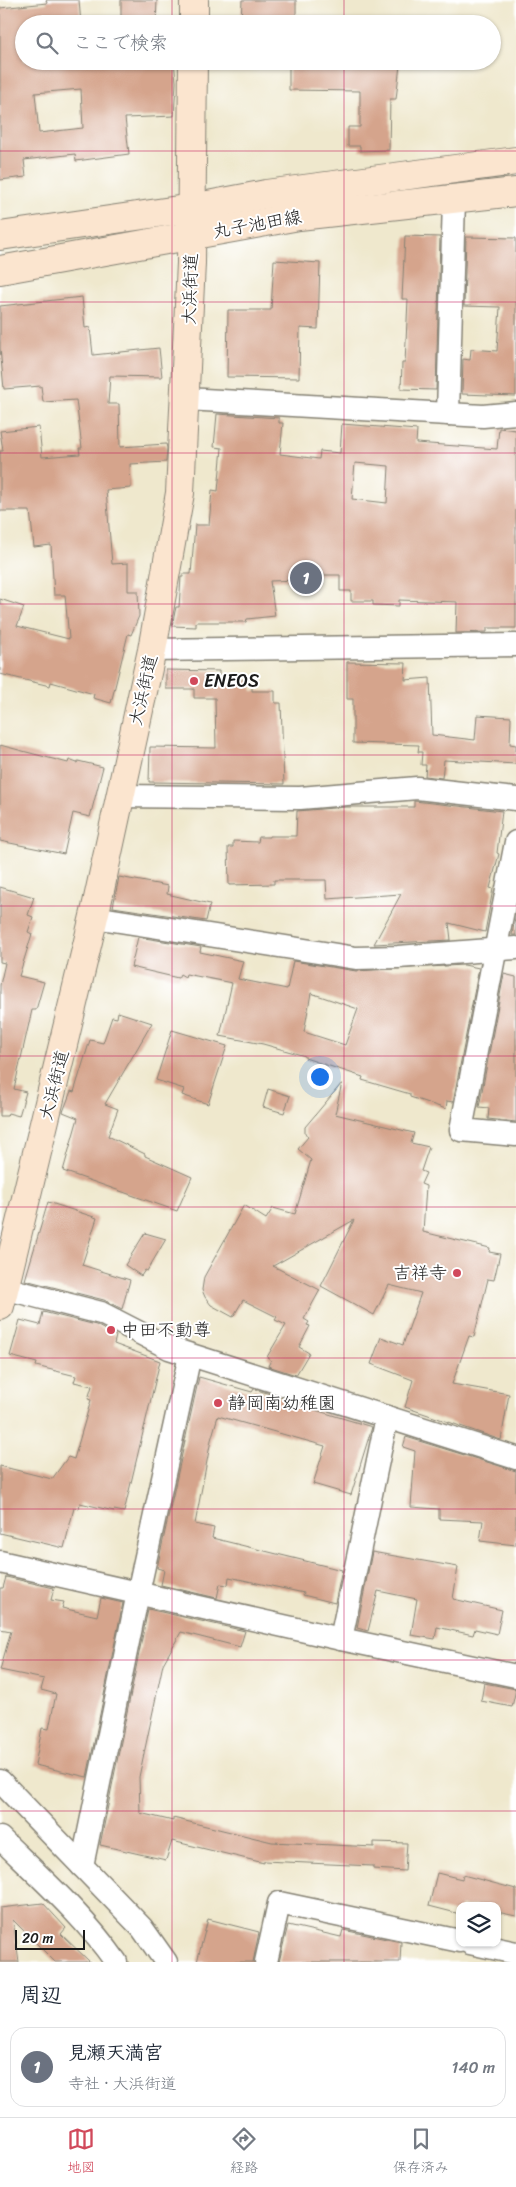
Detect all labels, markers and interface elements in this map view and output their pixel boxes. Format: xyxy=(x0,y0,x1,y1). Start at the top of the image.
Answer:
search box xyxy=(15,15,501,70)
text: ここで検索 xyxy=(73,26,168,59)
icon: search xyxy=(33,29,61,57)
street label: 丸子池田線 xyxy=(210,200,304,248)
street label: 大浜街道 xyxy=(173,252,207,326)
pin: 1 xyxy=(290,559,322,597)
street label: 大浜街道 xyxy=(119,651,167,729)
place label: ENEOS xyxy=(204,665,259,697)
marker: ENEOS xyxy=(188,675,200,687)
street label: 大浜街道 xyxy=(30,1046,78,1124)
your location xyxy=(307,1064,333,1090)
place label: 吉祥寺 xyxy=(393,1257,447,1289)
marker: 吉祥寺 xyxy=(451,1267,463,1279)
place label: 中田不動尊 xyxy=(121,1314,211,1346)
marker: 中田不動尊 xyxy=(105,1324,117,1336)
place label: 静岡南幼稚園 xyxy=(228,1387,336,1419)
marker: 静岡南幼稚園 xyxy=(212,1397,224,1409)
map controls xyxy=(456,1902,501,1947)
button: layers xyxy=(456,1902,501,1947)
text: 20 m xyxy=(22,1926,53,1951)
scale bar xyxy=(15,1927,85,1950)
text: 周辺 xyxy=(20,1976,62,2014)
text: 見瀬天満宮 xyxy=(68,2036,163,2069)
text: 1 xyxy=(34,2053,40,2082)
text: 140 m xyxy=(452,2053,495,2082)
text: 寺社 · 大浜街道 xyxy=(68,2069,177,2098)
tab: 地図 xyxy=(67,2125,95,2180)
tab: 経路 xyxy=(230,2125,258,2180)
tab: 保存済み xyxy=(393,2125,449,2180)

